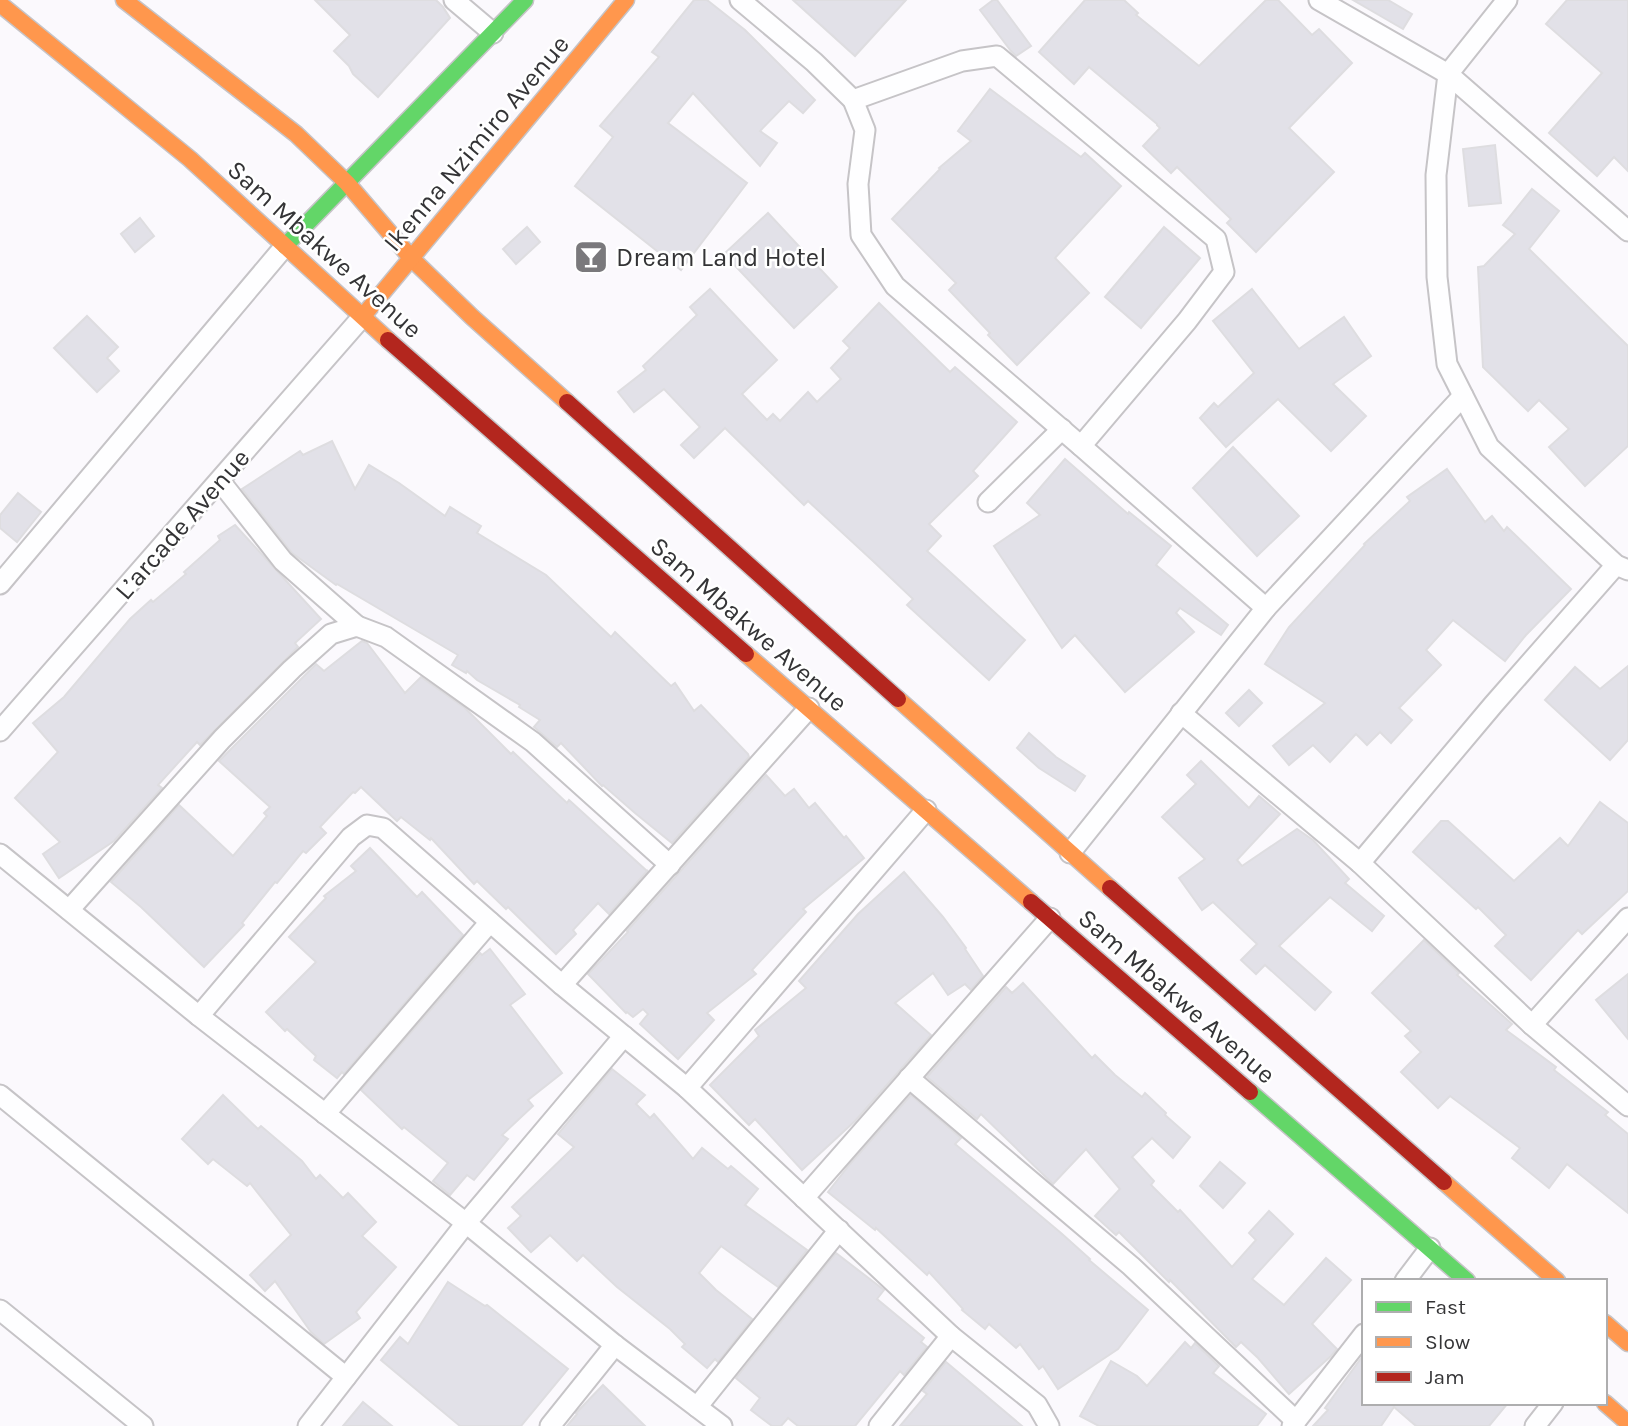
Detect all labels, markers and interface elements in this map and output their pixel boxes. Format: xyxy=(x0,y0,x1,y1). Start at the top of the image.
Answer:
street label: Ikenna Nzimiro Avenue xyxy=(377,29,576,258)
street label: Sam Mbakwe Avenue xyxy=(221,154,428,345)
bar icon: Dream Land Hotel xyxy=(572,238,610,276)
place label: Dream Land Hotel xyxy=(616,242,826,273)
street label: L’arcade Avenue xyxy=(108,443,256,606)
street label: Sam Mbakwe Avenue xyxy=(644,530,854,718)
street label: Sam Mbakwe Avenue xyxy=(1072,902,1282,1090)
legend xyxy=(1362,1279,1607,1405)
text: Fast xyxy=(1425,1295,1466,1319)
text: Slow xyxy=(1425,1330,1470,1354)
text: Jam xyxy=(1425,1365,1465,1389)

